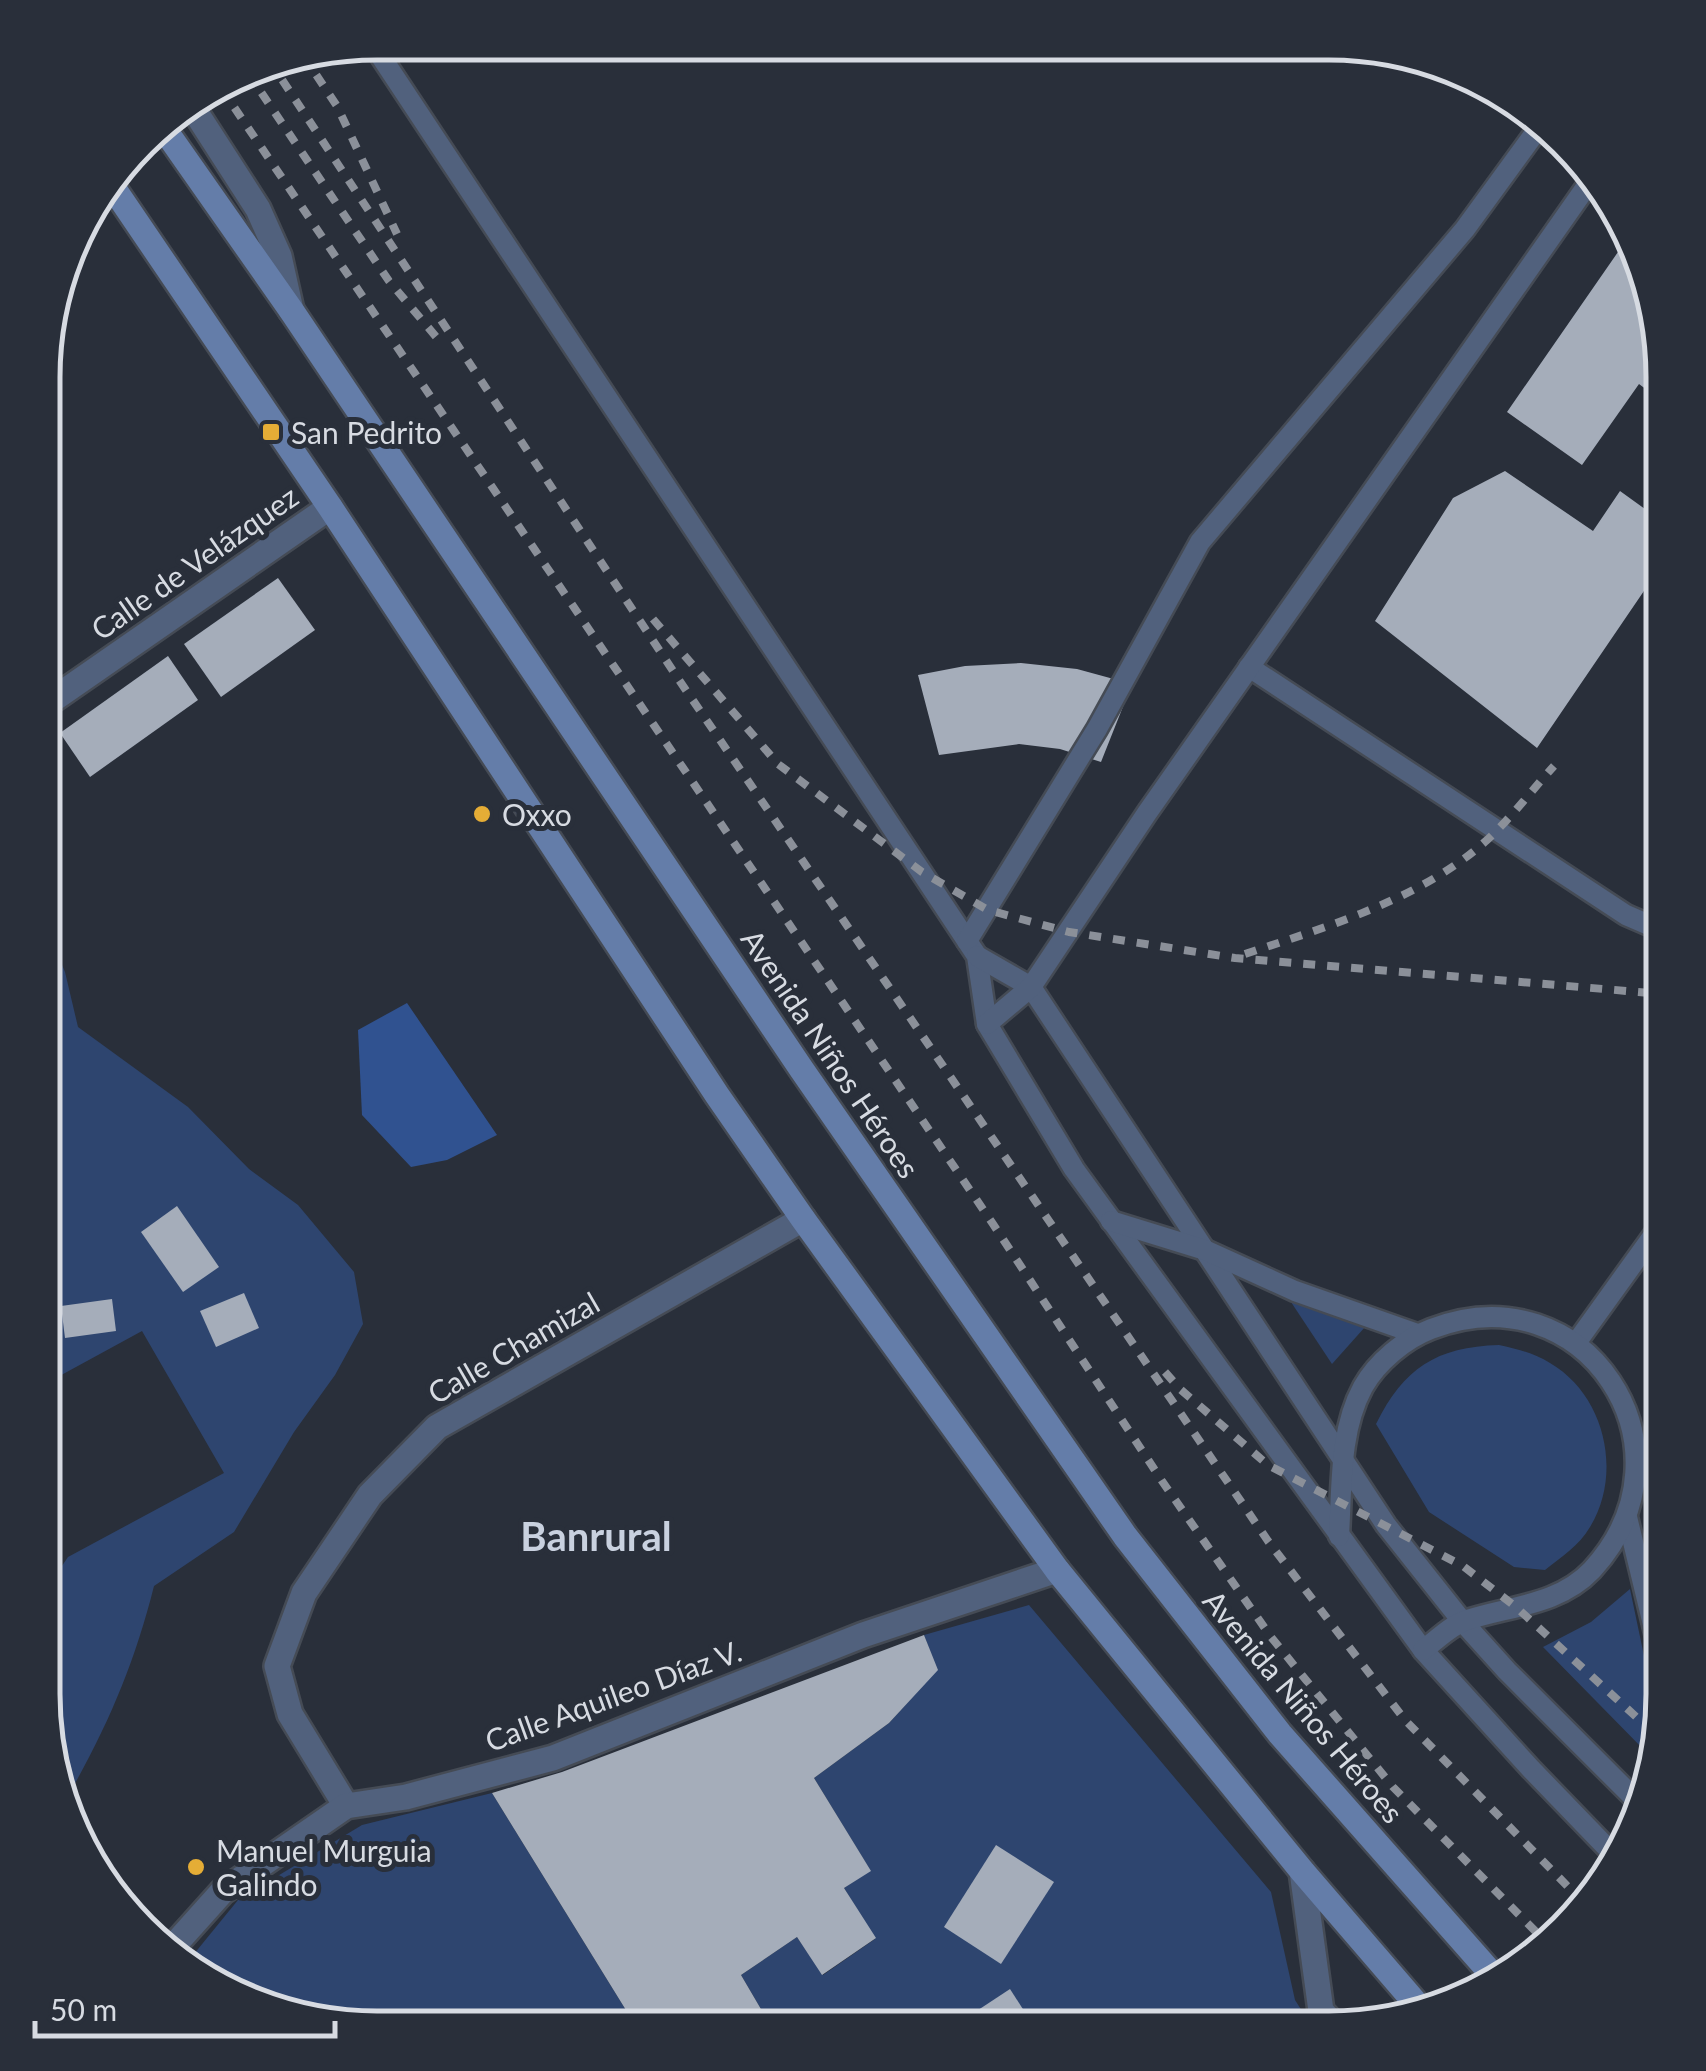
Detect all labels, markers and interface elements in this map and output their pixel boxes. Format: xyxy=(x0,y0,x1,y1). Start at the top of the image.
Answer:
place label: San Pedrito xyxy=(291,414,442,450)
marker: San Pedrito xyxy=(260,421,282,443)
street label: Calle de Velázquez xyxy=(84,477,304,647)
place label: Oxxo xyxy=(502,796,572,832)
marker: Oxxo xyxy=(471,803,493,825)
street label: Avenida Niños Héroes xyxy=(734,922,928,1184)
street label: Calle Chamizal xyxy=(421,1283,605,1411)
district label: Banrural xyxy=(520,1512,672,1560)
street label: Avenida Niños Héroes xyxy=(1196,1583,1412,1829)
street label: Calle Aquileo Díaz V. xyxy=(480,1632,746,1758)
place label: Manuel Murguia Galindo xyxy=(216,1832,432,1902)
marker: Manuel Murguia Galindo xyxy=(185,1856,207,1878)
scale bar xyxy=(35,1976,335,2038)
text: 50 m xyxy=(50,1991,117,2027)

